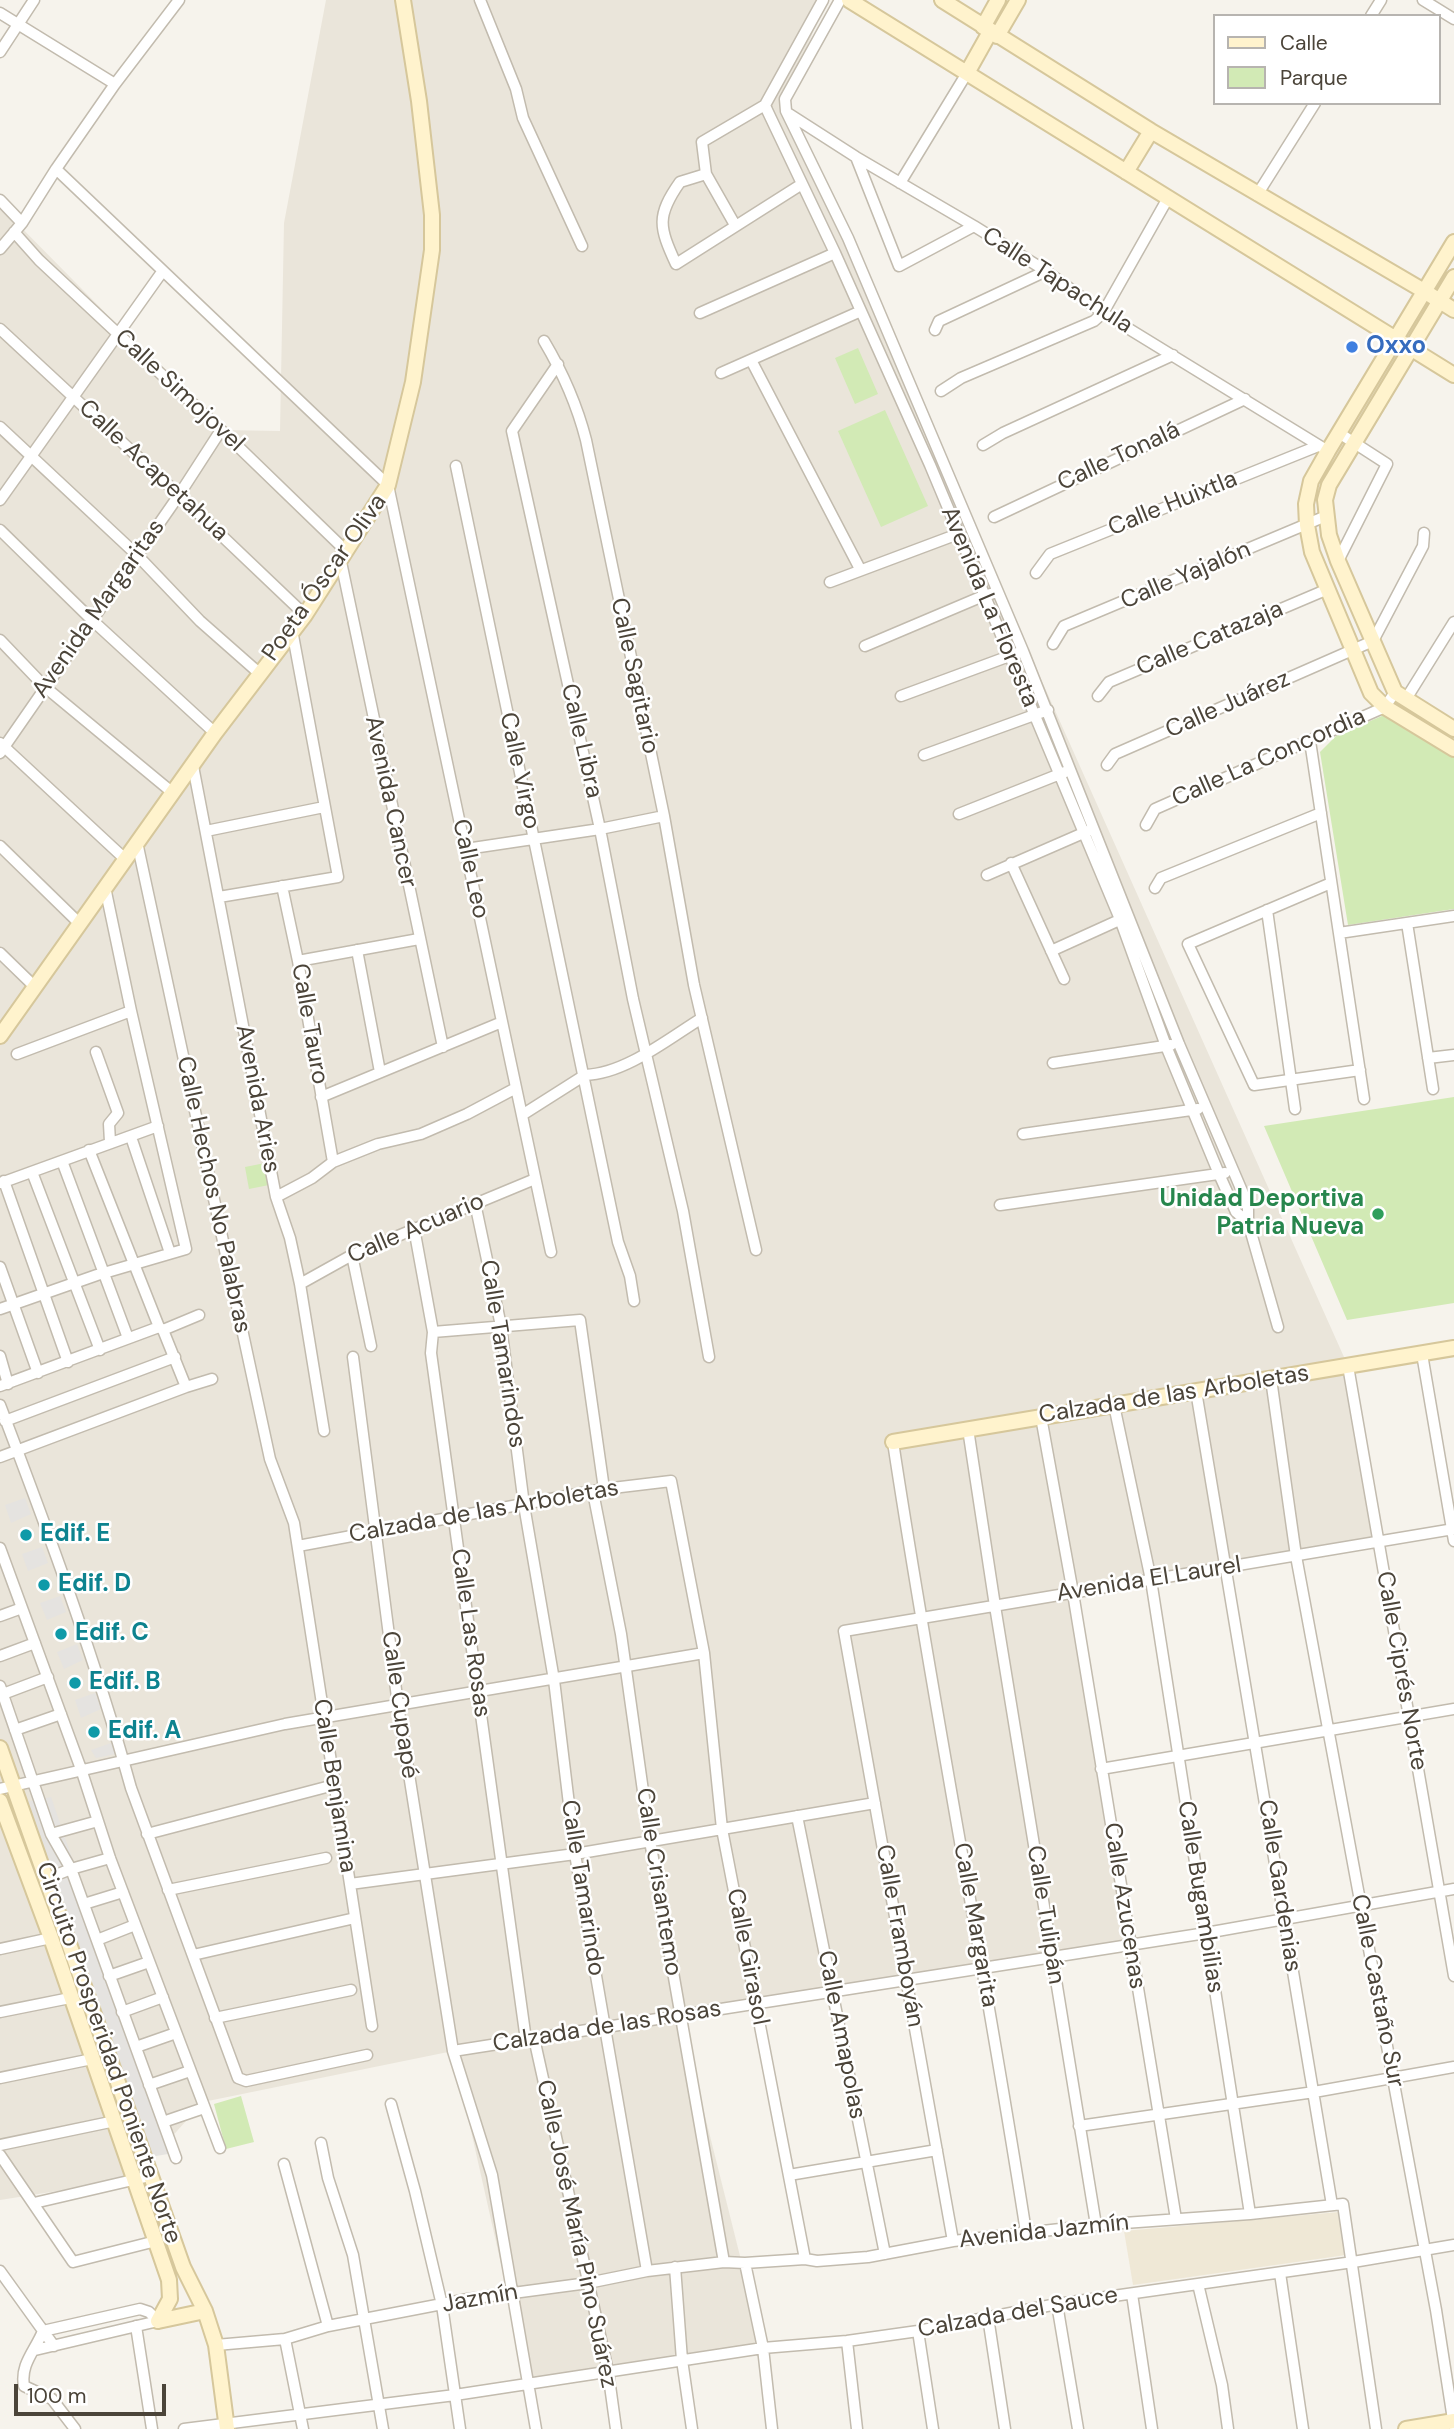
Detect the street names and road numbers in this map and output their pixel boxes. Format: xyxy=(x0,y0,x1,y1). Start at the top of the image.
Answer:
street label: Calle Tapachula xyxy=(976,222,1138,340)
street label: Calle Simojovel xyxy=(108,324,250,458)
street label: Calle Acapetahua xyxy=(72,394,234,548)
street label: Calle Tonalá xyxy=(1053,416,1185,498)
street label: Calle Huixtla xyxy=(1104,465,1242,543)
street label: Poeta Óscar Oliva xyxy=(257,489,393,667)
street label: Avenida La Floresta xyxy=(934,502,1044,712)
street label: Avenida Margaritas xyxy=(26,514,172,704)
street label: Calle Yajalón xyxy=(1117,536,1255,616)
street label: Calle Catazaja xyxy=(1132,595,1288,683)
street label: Calle Sagitario xyxy=(603,596,665,756)
street label: Calle Juárez xyxy=(1161,665,1295,745)
street label: Calle Libra xyxy=(554,681,608,801)
street label: Calle La Concordia xyxy=(1168,702,1370,814)
street label: Calle Virgo xyxy=(493,710,545,832)
street label: Avenida Cancer xyxy=(358,714,422,890)
street label: Calle Leo xyxy=(445,817,495,921)
street label: Calle Tauro xyxy=(284,961,334,1087)
street label: Avenida Aries xyxy=(228,1022,286,1176)
street label: Calle Hechos No Palabras xyxy=(170,1054,256,1336)
street label: Calle Acuario xyxy=(343,1187,489,1271)
street label: Calle Tamarindos xyxy=(473,1258,531,1450)
street label: Calzada de las Arboletas xyxy=(1037,1359,1311,1431)
street label: Calzada de las Arboletas xyxy=(347,1474,621,1550)
street label: Calle Las Rosas xyxy=(444,1547,496,1719)
street label: Avenida El Laurel xyxy=(1055,1551,1243,1609)
street label: Calle Ciprés Norte xyxy=(1369,1569,1433,1773)
street label: Calle Cupapé xyxy=(374,1629,424,1781)
street label: Calle Benjamina xyxy=(306,1697,362,1875)
street label: Calle Crisantemo xyxy=(629,1786,687,1978)
street label: Calle Tamarindo xyxy=(554,1798,610,1978)
street label: Calle Gardenias xyxy=(1251,1798,1307,1974)
street label: Calle Bugambilias xyxy=(1171,1799,1229,1995)
street label: Calle Azucenas xyxy=(1097,1821,1151,1991)
street label: Calle Margarita xyxy=(946,1841,1004,2009)
street label: Calle Framboyán xyxy=(869,1842,929,2030)
street label: Calle Tulipán xyxy=(1020,1844,1070,1986)
street label: Circuito Prosperidad Poniente Norte xyxy=(29,1858,187,2248)
street label: Calle Girasol xyxy=(720,1886,774,2028)
street label: Calle Castaño Sur xyxy=(1344,1892,1410,2090)
street label: Calle Amapolas xyxy=(811,1948,871,2122)
street label: Calzada de las Rosas xyxy=(491,1995,723,2059)
street label: Calle José María Pino Suárez xyxy=(529,2077,623,2391)
street label: Avenida Jazmín xyxy=(957,2209,1131,2255)
street label: Jazmín xyxy=(440,2278,520,2320)
street label: Calzada del Sauce xyxy=(916,2281,1120,2345)

